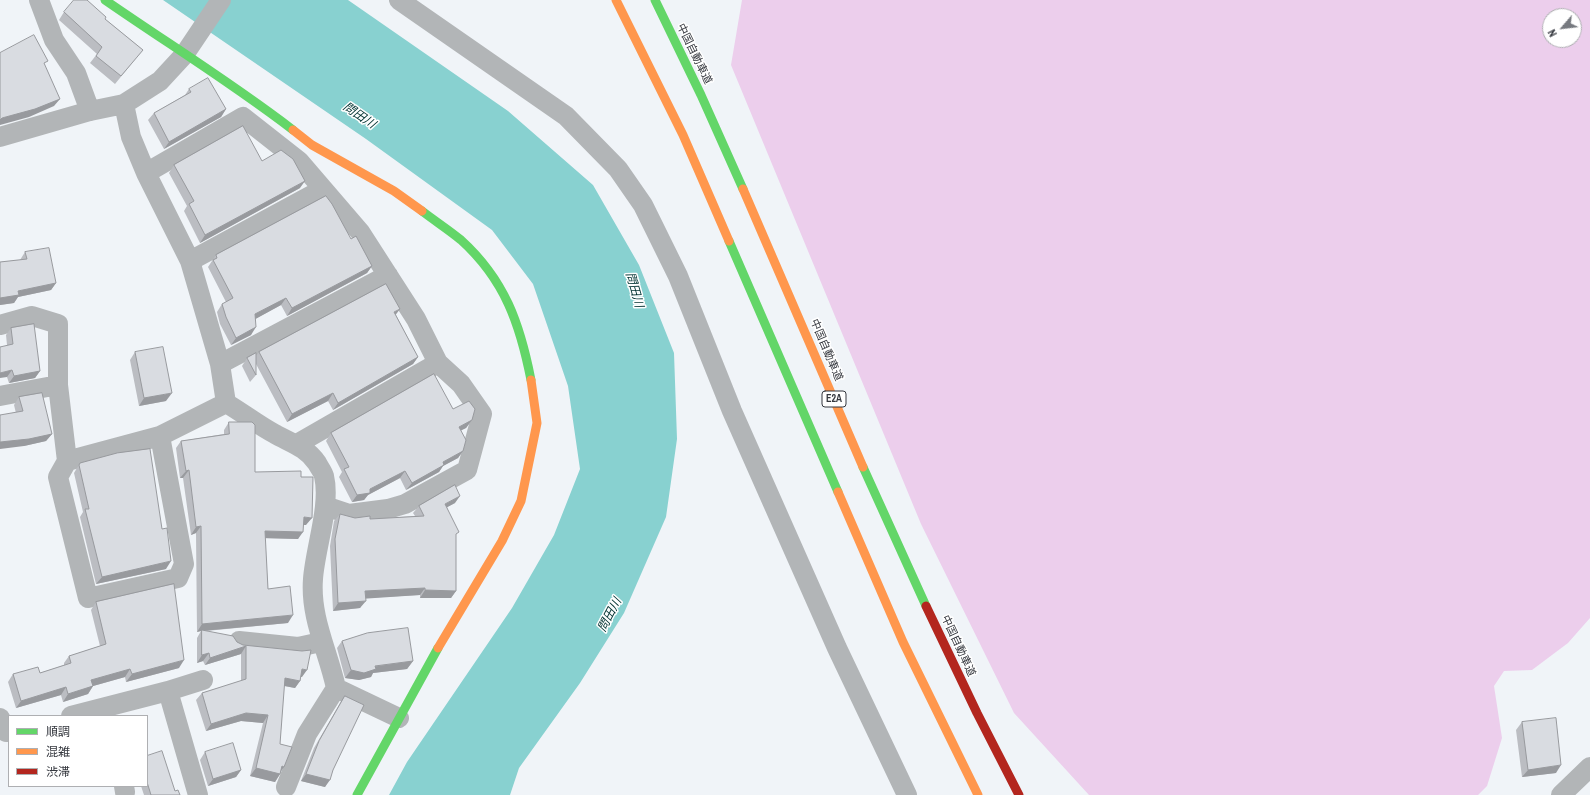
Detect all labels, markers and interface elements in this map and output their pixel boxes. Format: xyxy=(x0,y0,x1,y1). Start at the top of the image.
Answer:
north arrow xyxy=(1542,8,1582,48)
street label: 中国自動車道 xyxy=(674,21,714,87)
text: N xyxy=(1545,27,1560,39)
water label: 問田川 xyxy=(340,100,378,132)
water label: 問田川 xyxy=(622,271,646,309)
street label: 中国自動車道 xyxy=(807,317,845,383)
road number: E2A xyxy=(822,391,846,407)
water label: 問田川 xyxy=(595,596,625,634)
street label: 中国自動車道 xyxy=(938,613,978,679)
legend xyxy=(8,715,148,787)
text: 順調 xyxy=(46,724,70,740)
text: 混雑 xyxy=(46,744,70,760)
text: 渋滞 xyxy=(46,764,70,780)

